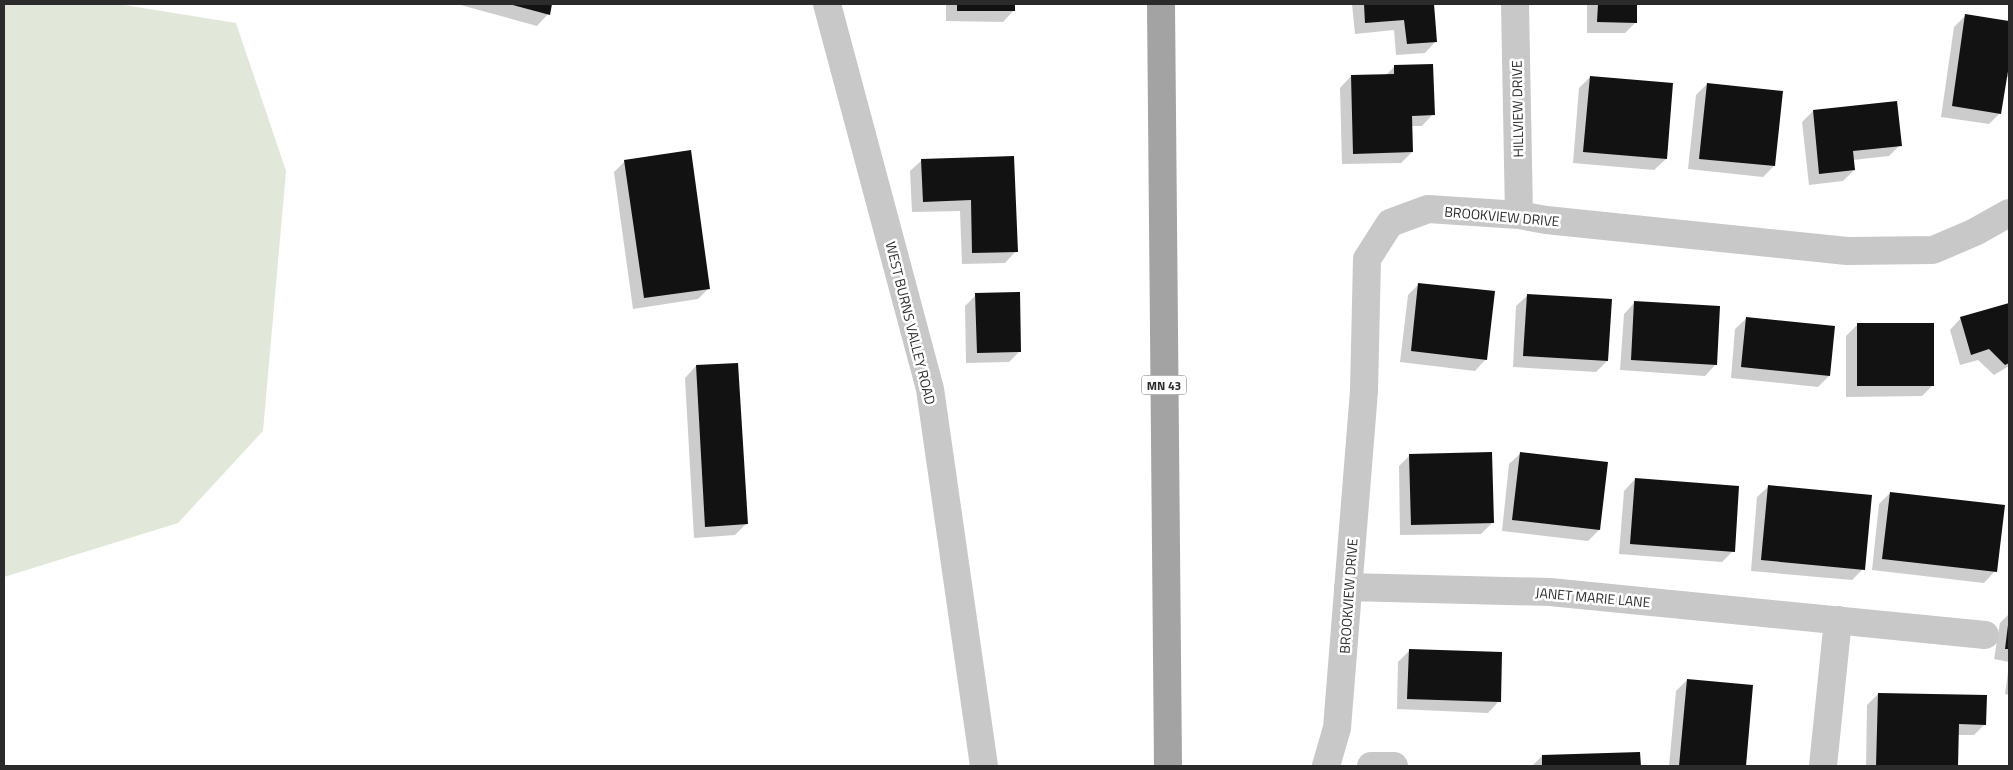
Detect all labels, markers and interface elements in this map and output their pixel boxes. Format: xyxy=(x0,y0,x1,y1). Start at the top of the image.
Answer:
street label: HILLVIEW DRIVE xyxy=(1506,60,1528,158)
street label: BROOKVIEW DRIVE xyxy=(1444,201,1561,232)
street label: WEST BURNS VALLEY ROAD xyxy=(881,239,941,407)
road number: MN 43 xyxy=(1142,376,1186,394)
street label: BROOKVIEW DRIVE xyxy=(1333,537,1363,654)
street label: JANET MARIE LANE xyxy=(1535,582,1652,613)

